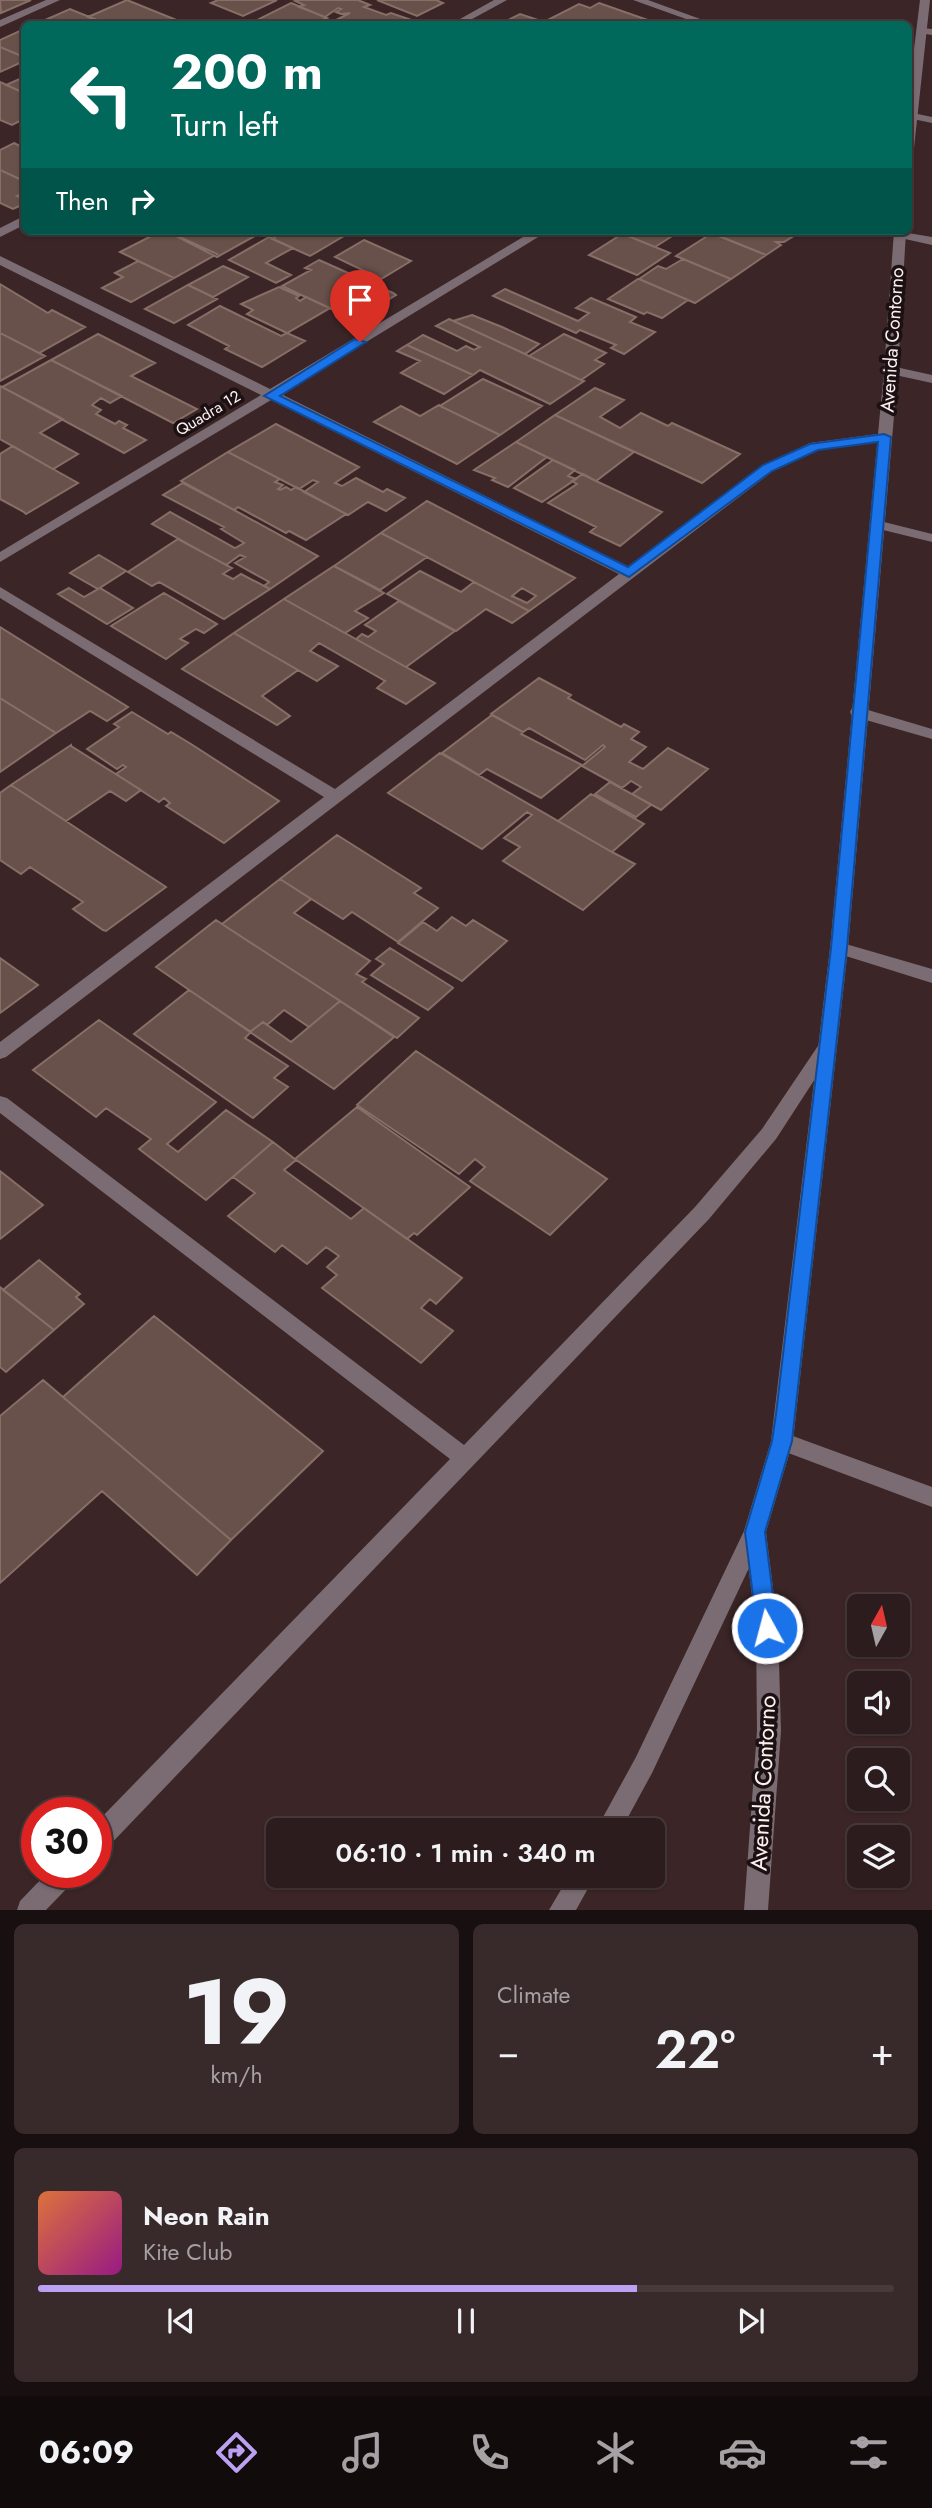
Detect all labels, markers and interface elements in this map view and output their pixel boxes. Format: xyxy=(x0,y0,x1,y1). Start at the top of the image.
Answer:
text: 200 m xyxy=(171,37,323,107)
icon: left xyxy=(56,49,147,140)
text: Turn left xyxy=(171,102,278,148)
text: Then xyxy=(56,182,109,220)
icon: right xyxy=(123,182,161,220)
street label: Avenida Contorno xyxy=(873,267,911,413)
pin xyxy=(330,270,390,342)
icon: arrive xyxy=(341,281,379,319)
street label: Quadra 12 xyxy=(171,385,245,441)
position arrow xyxy=(730,1591,804,1665)
north arrow xyxy=(847,1594,910,1657)
map controls xyxy=(847,1594,910,1888)
button: sound xyxy=(847,1671,910,1734)
street label: Avenida Contorno xyxy=(741,1694,785,1872)
button: search xyxy=(847,1748,910,1811)
speed limit sign: 30 xyxy=(21,1797,112,1888)
button: layers xyxy=(847,1825,910,1888)
text: 06:10 · 1 min · 340 m xyxy=(335,1834,596,1872)
text: 19 xyxy=(183,1947,290,2078)
text: Climate xyxy=(497,1978,570,2012)
text: 22° xyxy=(655,2012,735,2088)
text: − xyxy=(497,2024,519,2079)
text: + xyxy=(871,2024,894,2079)
text: km/h xyxy=(211,2058,262,2092)
text: Neon Rain xyxy=(143,2197,270,2235)
text: Kite Club xyxy=(143,2235,232,2269)
icon: previous xyxy=(162,2302,200,2340)
icon: pause xyxy=(447,2302,485,2340)
icon: next xyxy=(732,2302,770,2340)
icon: directions xyxy=(212,2428,261,2477)
icon: music xyxy=(338,2428,387,2477)
icon: phone xyxy=(465,2428,514,2477)
icon: climate xyxy=(591,2428,640,2477)
icon: car xyxy=(718,2428,767,2477)
icon: filters xyxy=(844,2428,893,2477)
text: 06:09 xyxy=(39,2429,134,2475)

